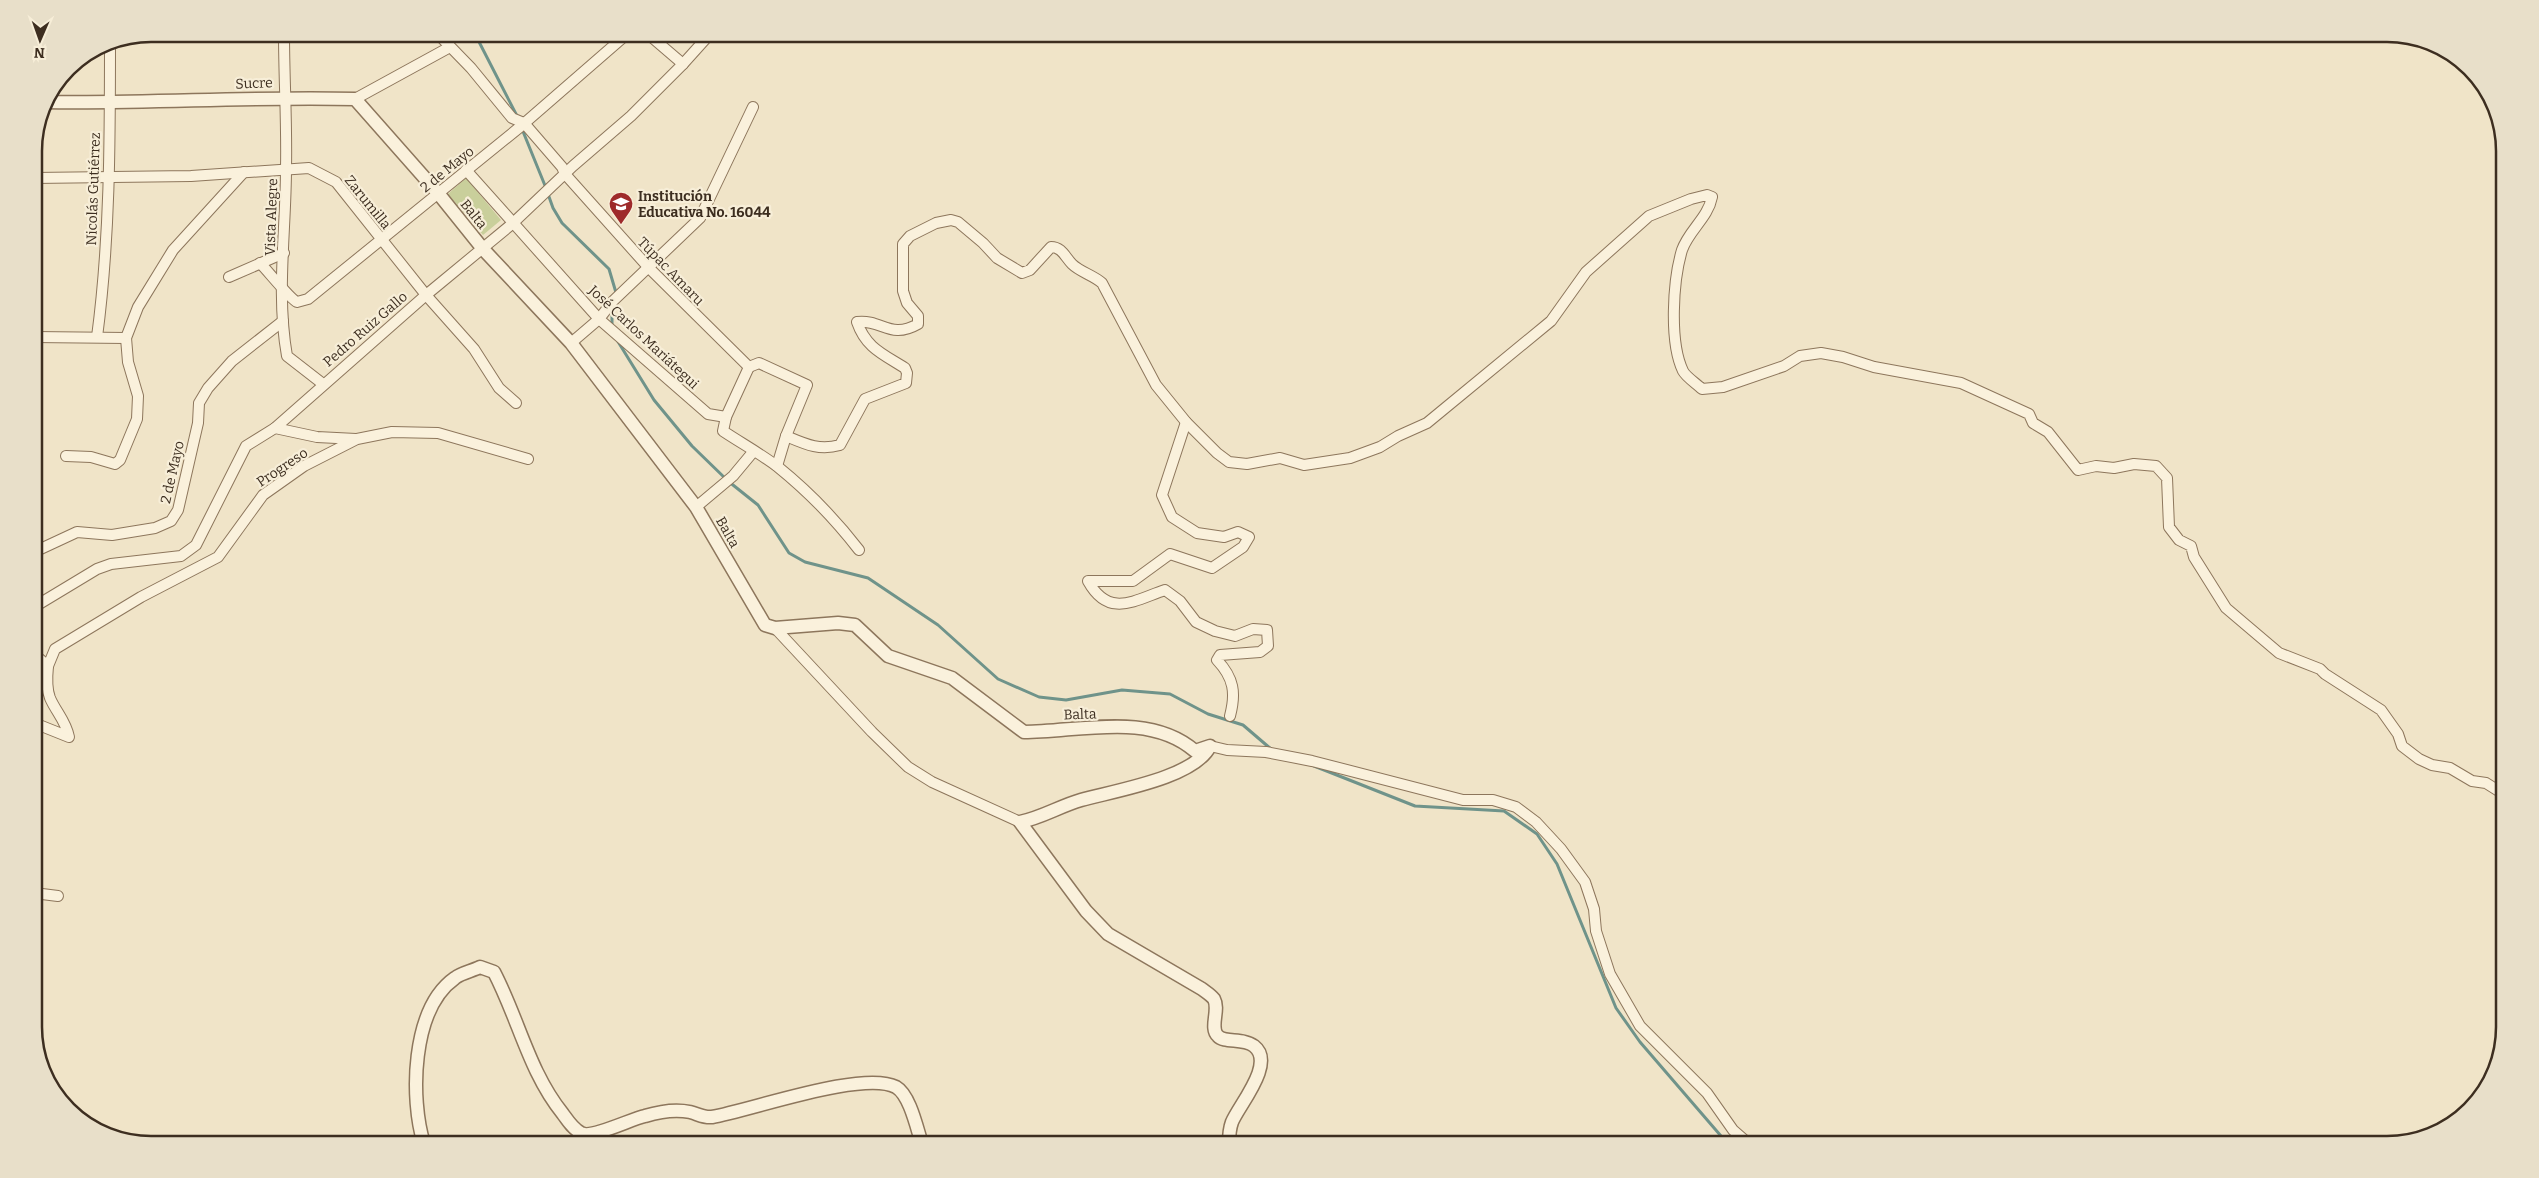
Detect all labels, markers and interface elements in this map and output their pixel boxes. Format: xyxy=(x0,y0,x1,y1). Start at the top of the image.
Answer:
north arrow xyxy=(15,15,65,65)
text: N xyxy=(34,44,45,61)
street label: Sucre xyxy=(235,74,273,93)
street label: Nicolás Gutiérrez xyxy=(83,132,104,246)
street label: 2 de Mayo xyxy=(417,143,477,196)
street label: Zarumilla xyxy=(341,172,395,233)
street label: Vista Alegre xyxy=(262,178,281,256)
place label: Institución Educativa No. 16044 xyxy=(638,188,771,221)
school or university icon: Institución Educativa No. 16044 xyxy=(608,191,634,225)
street label: Balta xyxy=(457,196,491,233)
street label: Túpac Amaru xyxy=(634,234,708,309)
street label: José Carlos Mariátegui xyxy=(584,281,702,393)
street label: Pedro Ruiz Gallo xyxy=(320,288,411,371)
street label: 2 de Mayo xyxy=(157,439,188,505)
street label: Progreso xyxy=(253,444,311,491)
street label: Balta xyxy=(712,514,743,551)
street label: Balta xyxy=(1063,705,1097,724)

